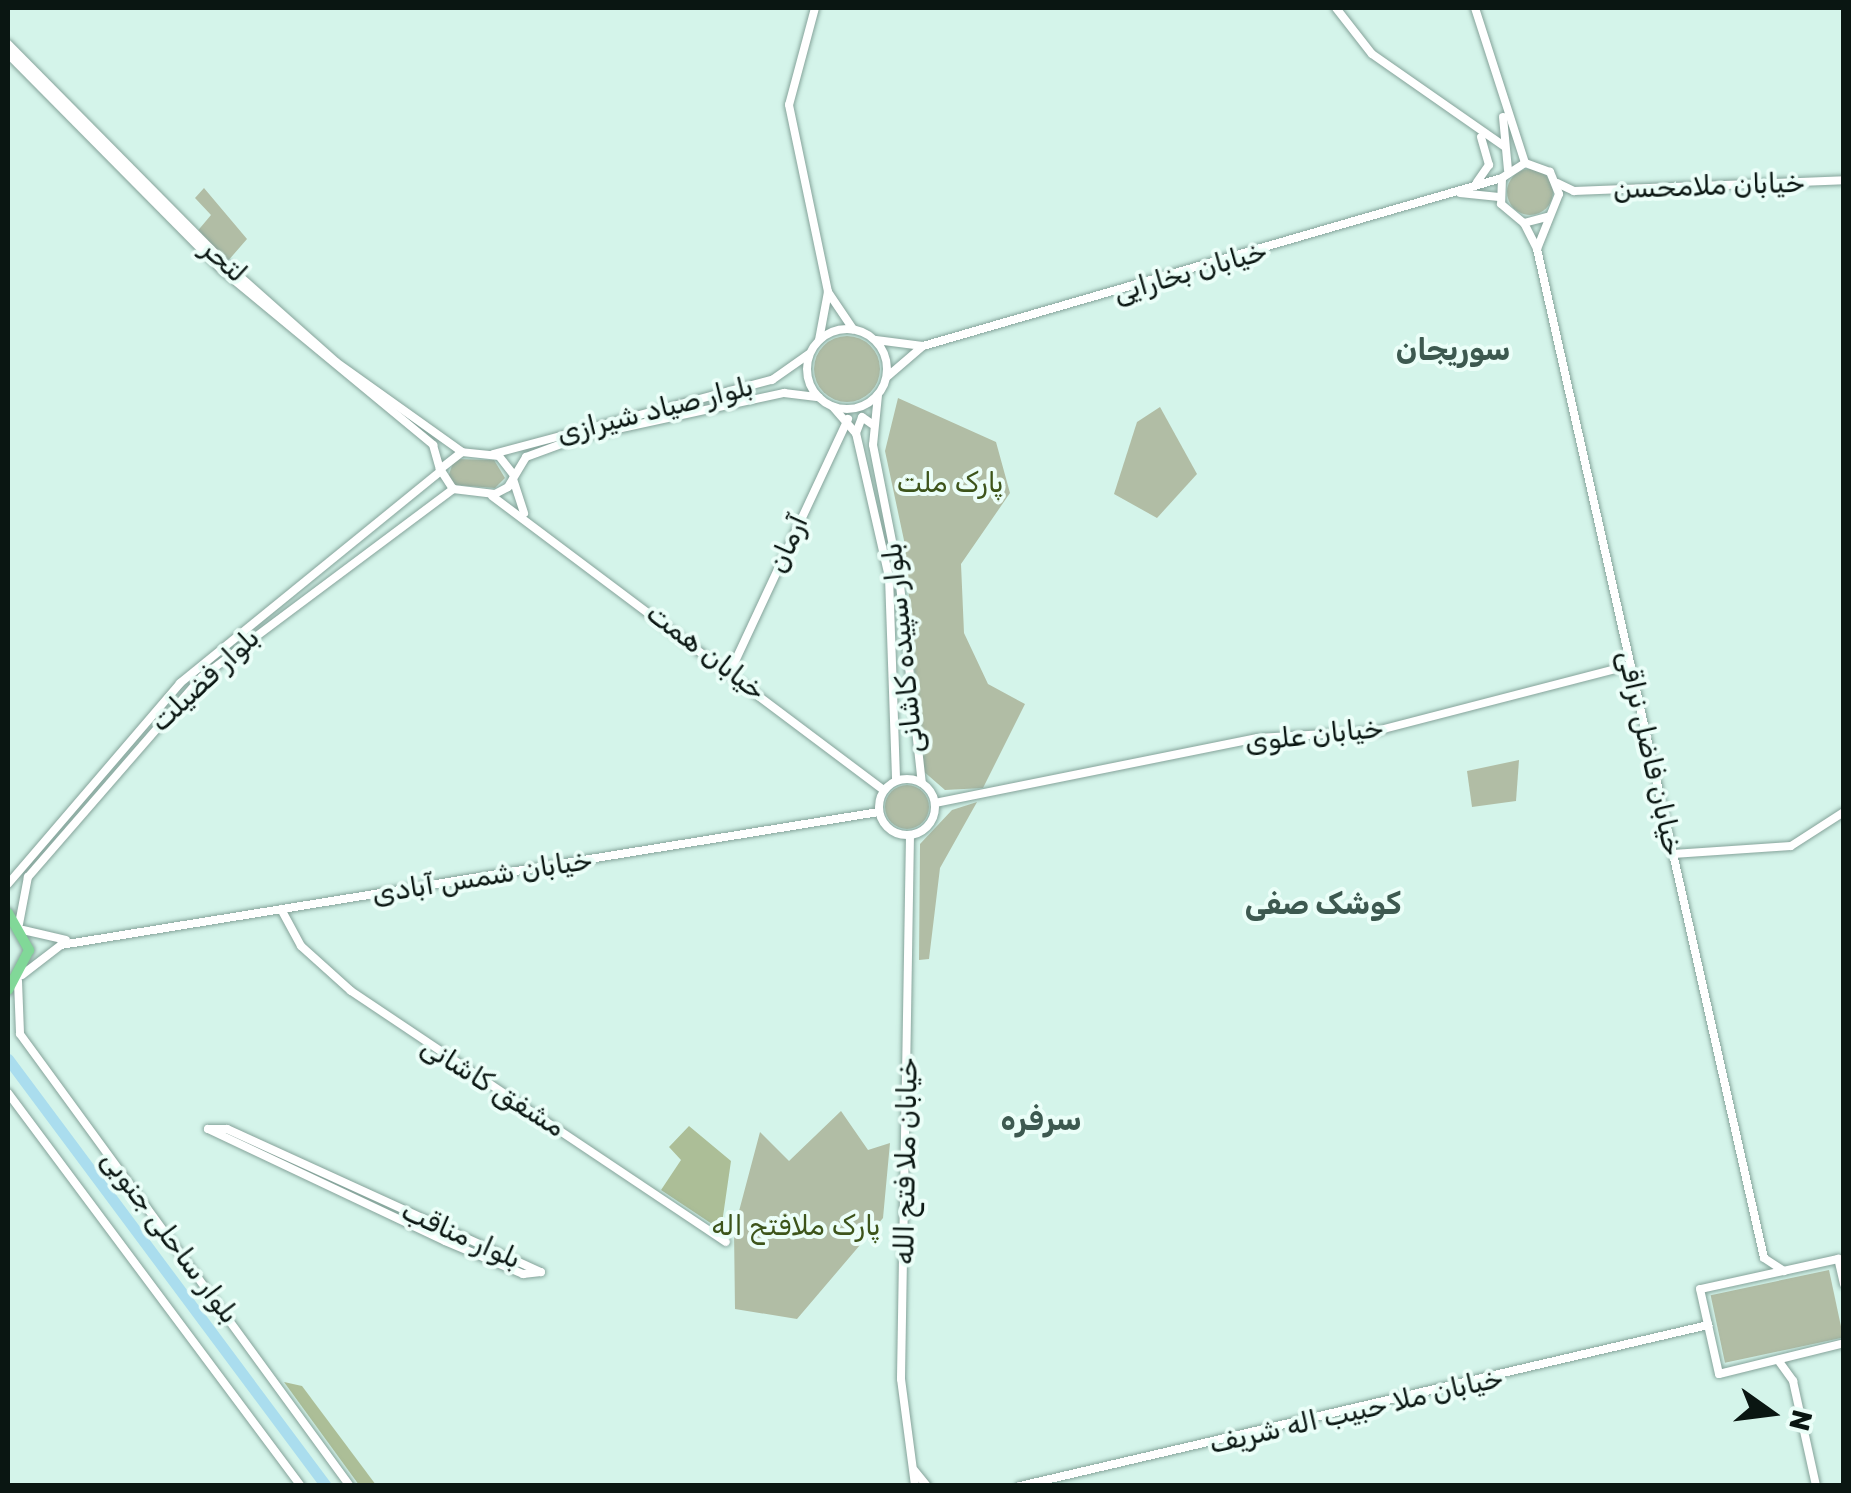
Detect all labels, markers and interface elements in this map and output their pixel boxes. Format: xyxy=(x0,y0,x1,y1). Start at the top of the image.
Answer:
street label: خیابان ملامحسن xyxy=(1613,166,1805,206)
street label: لتحر xyxy=(195,232,253,290)
street label: خیابان بخارایی xyxy=(1109,234,1271,310)
district label: سوریجان xyxy=(1396,332,1510,368)
street label: بلوار صیاد شیرازی xyxy=(553,369,757,451)
park label: پارک ملت xyxy=(897,466,1003,500)
street label: آرمان xyxy=(760,510,816,578)
street label: بلوار سپیده کاشانی xyxy=(875,541,931,755)
street label: خیابان همت xyxy=(640,596,772,708)
street label: بلوار فضیلت xyxy=(144,621,266,739)
street label: خیابان فاضل نراقی xyxy=(1610,647,1690,859)
street label: خیابان علوی xyxy=(1243,711,1385,759)
street label: خیابان شمس آبادی xyxy=(369,843,595,911)
district label: کوشک صفی xyxy=(1245,886,1401,922)
street label: مشفق کاشانی xyxy=(415,1030,571,1144)
street label: خیابان ملا فتح الله xyxy=(887,1057,925,1265)
district label: سرفره xyxy=(1000,1102,1082,1138)
street label: بلوار ساحلی جنوبی xyxy=(94,1144,246,1330)
street label: بلوار مناقب xyxy=(396,1194,526,1276)
park label: پارک ملافتح اله xyxy=(711,1209,881,1243)
street label: خیابان ملا حبیب اله شریف xyxy=(1206,1361,1506,1461)
north arrow xyxy=(1721,1363,1821,1463)
text: N xyxy=(1782,1407,1819,1434)

